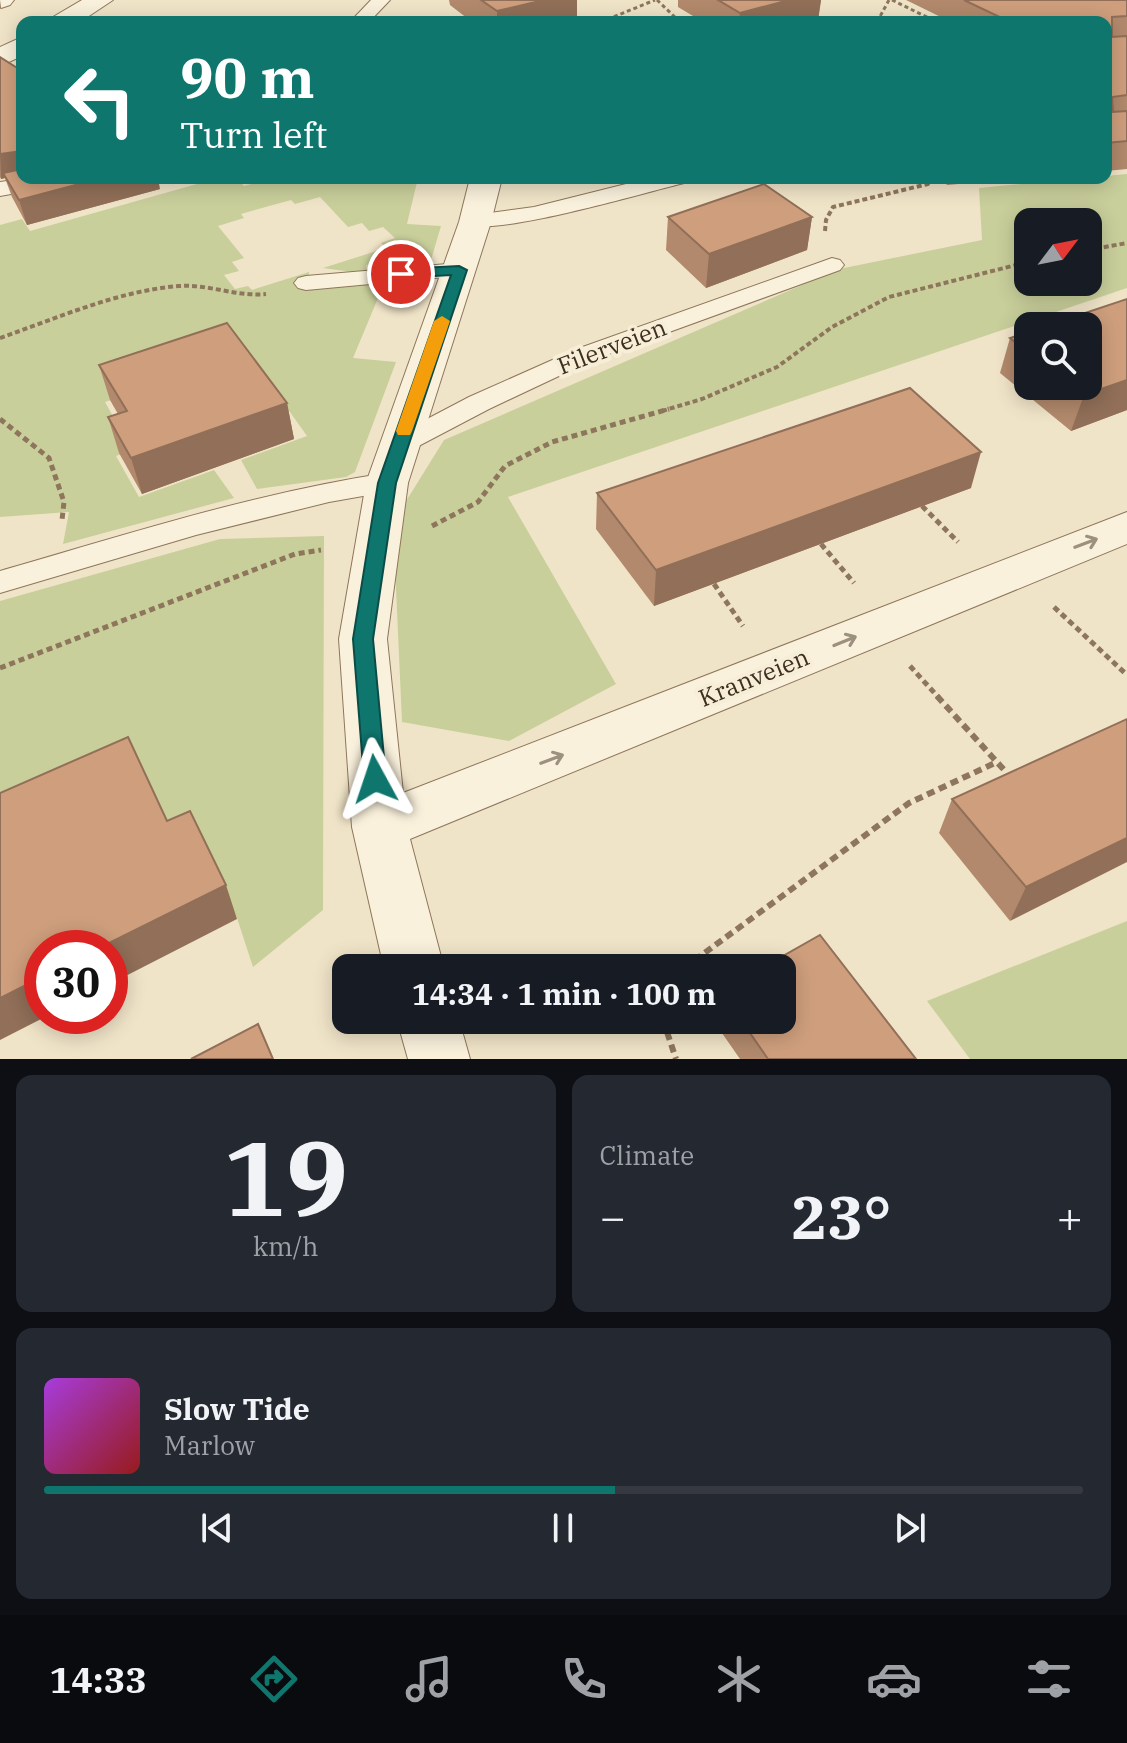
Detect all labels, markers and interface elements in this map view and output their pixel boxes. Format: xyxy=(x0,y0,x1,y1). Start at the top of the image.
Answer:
text: 90 m xyxy=(180,41,315,113)
icon: left xyxy=(48,48,152,152)
text: Turn left xyxy=(180,111,327,158)
north arrow xyxy=(1014,208,1102,296)
map controls xyxy=(1014,208,1102,400)
pin xyxy=(367,240,435,308)
icon: arrive xyxy=(379,252,423,296)
street label: Filerveien xyxy=(552,311,671,382)
button: search xyxy=(1014,312,1102,400)
one-way arrow xyxy=(1073,535,1098,549)
one-way arrow xyxy=(832,633,857,647)
street label: Kranveien xyxy=(694,640,814,714)
position arrow xyxy=(333,737,417,821)
one-way arrow xyxy=(539,751,564,765)
speed limit sign: 30 xyxy=(24,930,128,1034)
text: 14:34 · 1 min · 100 m xyxy=(412,974,716,1013)
text: 19 xyxy=(223,1109,348,1245)
text: Climate xyxy=(600,1138,694,1172)
text: 23° xyxy=(791,1177,891,1256)
text: − xyxy=(600,1188,626,1245)
text: + xyxy=(1057,1188,1083,1245)
text: km/h xyxy=(253,1229,319,1263)
text: Slow Tide xyxy=(164,1389,310,1428)
text: Marlow xyxy=(164,1428,255,1462)
icon: previous xyxy=(195,1506,239,1550)
icon: pause xyxy=(541,1506,585,1550)
icon: next xyxy=(888,1506,932,1550)
icon: directions xyxy=(246,1651,302,1707)
icon: music xyxy=(401,1651,457,1707)
icon: phone xyxy=(556,1651,612,1707)
icon: climate xyxy=(711,1651,767,1707)
icon: car xyxy=(866,1651,922,1707)
icon: filters xyxy=(1021,1651,1077,1707)
text: 14:33 xyxy=(50,1656,147,1703)

